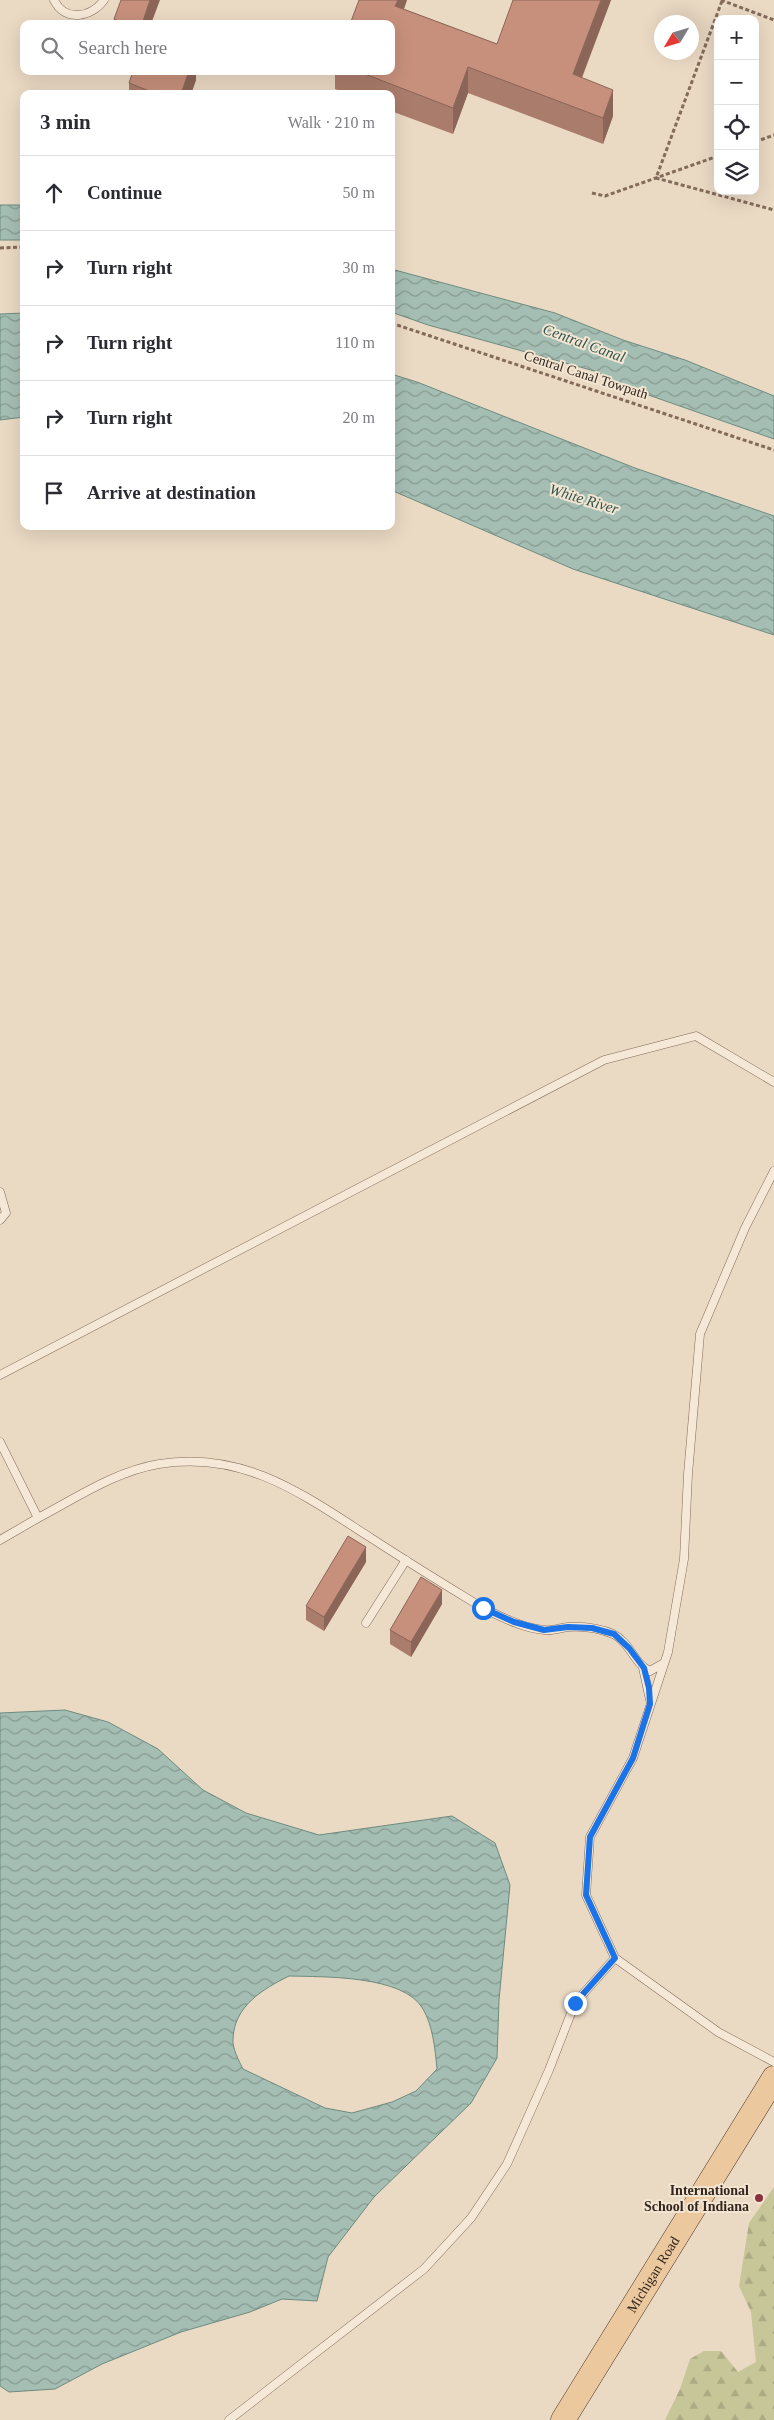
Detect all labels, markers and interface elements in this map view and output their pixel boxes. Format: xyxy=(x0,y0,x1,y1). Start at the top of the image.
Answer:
north arrow xyxy=(654,15,699,60)
map controls xyxy=(714,15,759,195)
button: + xyxy=(714,15,759,60)
search box xyxy=(20,20,395,75)
icon: search xyxy=(38,34,66,62)
text: Search here xyxy=(78,37,167,58)
button: − xyxy=(714,60,759,105)
button: locate xyxy=(714,105,759,150)
text: 3 min xyxy=(40,110,91,134)
text: Walk · 210 m xyxy=(288,114,375,131)
button: layers xyxy=(714,150,759,195)
icon: ahead xyxy=(40,179,68,207)
text: Continue xyxy=(87,182,162,203)
text: 50 m xyxy=(343,184,375,201)
icon: right xyxy=(40,254,68,282)
text: Turn right xyxy=(87,257,172,278)
text: 30 m xyxy=(343,259,375,276)
water label: Central Canal xyxy=(541,321,627,365)
icon: right xyxy=(40,329,68,357)
text: Turn right xyxy=(87,332,172,353)
text: 110 m xyxy=(335,334,375,351)
street label: Central Canal Towpath xyxy=(522,348,650,402)
icon: right xyxy=(40,404,68,432)
text: Turn right xyxy=(87,407,172,428)
text: 20 m xyxy=(343,409,375,426)
icon: arrive xyxy=(40,479,68,507)
water label: White River xyxy=(548,481,621,517)
text: Arrive at destination xyxy=(87,482,256,503)
route start xyxy=(472,1597,495,1620)
route end xyxy=(564,1992,587,2015)
place label: International School of Indiana xyxy=(644,2183,749,2214)
marker: International School of Indiana xyxy=(753,2192,765,2204)
street label: Michigan Road xyxy=(624,2234,682,2315)

